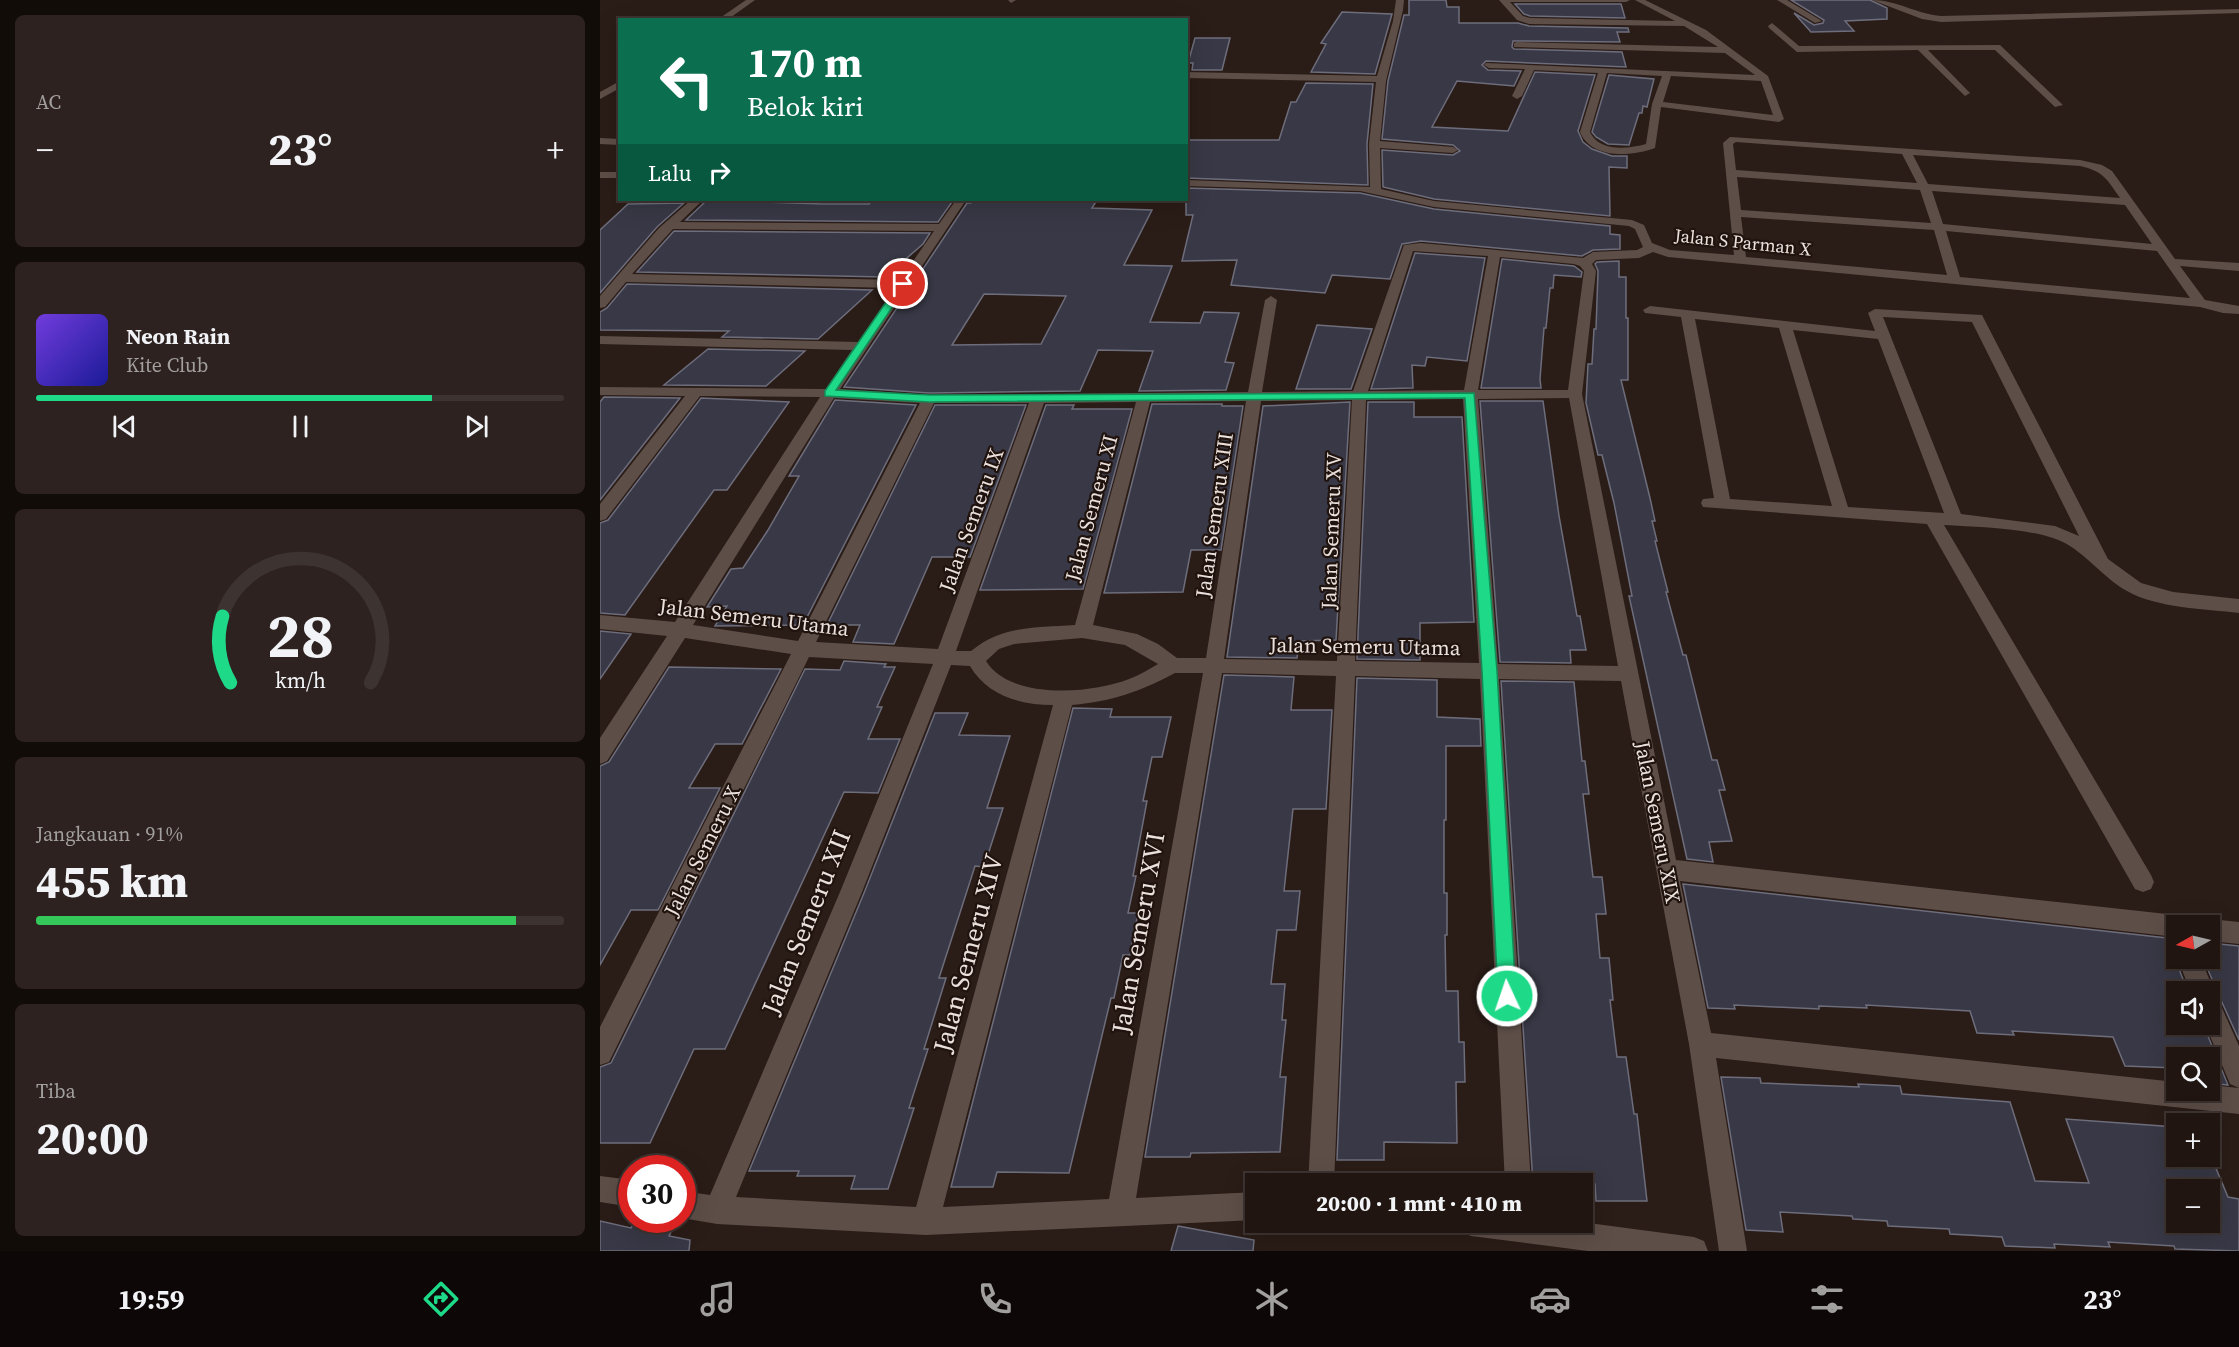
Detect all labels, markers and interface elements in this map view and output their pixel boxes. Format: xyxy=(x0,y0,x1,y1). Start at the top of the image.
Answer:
text: 170 m xyxy=(747,33,862,91)
icon: left xyxy=(648,42,726,120)
text: AC xyxy=(36,88,61,116)
text: Belok kiri xyxy=(747,88,863,125)
text: 23° xyxy=(268,118,332,180)
text: − xyxy=(36,127,54,172)
text: + xyxy=(546,127,564,172)
icon: right xyxy=(703,156,736,189)
text: Lalu xyxy=(648,158,691,188)
street label: Jalan S Parman X xyxy=(1672,222,1813,262)
pin xyxy=(877,258,928,309)
icon: arrive xyxy=(886,267,919,300)
text: Neon Rain xyxy=(126,321,230,351)
text: Kite Club xyxy=(126,351,208,379)
icon: previous xyxy=(108,410,141,443)
icon: pause xyxy=(284,410,317,443)
icon: next xyxy=(460,410,493,443)
street label: Jalan Semeru XI xyxy=(1057,431,1125,586)
street label: Jalan Semeru XIII xyxy=(1188,431,1240,600)
street label: Jalan Semeru IX xyxy=(931,444,1011,597)
street label: Jalan Semeru XV xyxy=(1314,452,1348,611)
street label: Jalan Semeru Utama xyxy=(656,591,851,643)
text: 28 xyxy=(266,592,334,678)
street label: Jalan Semeru Utama xyxy=(1268,630,1461,662)
text: km/h xyxy=(274,666,326,695)
street label: Jalan Semeru XIX xyxy=(1628,738,1688,906)
street label: Jalan Semeru X xyxy=(656,780,748,922)
text: Jangkauan · 91% xyxy=(36,820,183,848)
street label: Jalan Semeru XII xyxy=(752,824,859,1021)
street label: Jalan Semeru XVI xyxy=(1102,829,1173,1038)
street label: Jalan Semeru XIV xyxy=(924,849,1012,1057)
text: 455 km xyxy=(36,850,188,912)
north arrow xyxy=(2166,915,2220,969)
map controls xyxy=(2166,915,2220,1233)
position arrow xyxy=(1475,964,1539,1028)
button: sound xyxy=(2166,981,2220,1035)
button: search xyxy=(2166,1047,2220,1101)
text: Tiba xyxy=(36,1077,76,1105)
text: 20:00 xyxy=(36,1107,149,1169)
button: + xyxy=(2166,1113,2220,1167)
speed limit sign: 30 xyxy=(618,1155,696,1233)
button: − xyxy=(2166,1179,2220,1233)
text: 20:00 · 1 mnt · 410 m xyxy=(1316,1188,1522,1218)
icon: directions xyxy=(420,1278,462,1320)
icon: music xyxy=(697,1278,739,1320)
icon: phone xyxy=(974,1278,1016,1320)
icon: climate xyxy=(1251,1278,1293,1320)
icon: car xyxy=(1529,1278,1571,1320)
icon: filters xyxy=(1806,1278,1848,1320)
text: 19:59 xyxy=(118,1281,184,1318)
text: 23° xyxy=(2083,1281,2121,1318)

